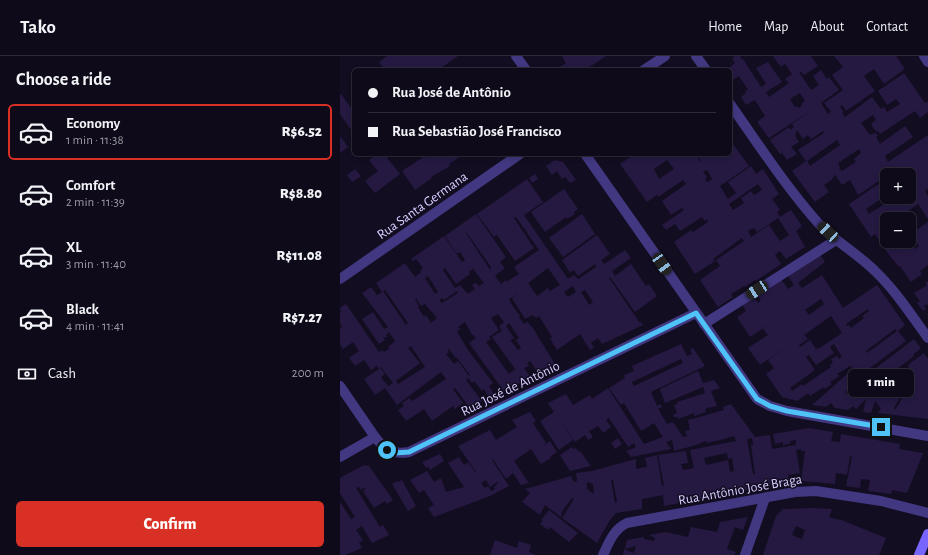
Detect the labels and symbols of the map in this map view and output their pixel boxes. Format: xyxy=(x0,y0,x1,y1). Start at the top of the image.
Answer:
street label: Rua Santa Germana xyxy=(375,169,471,242)
car xyxy=(815,219,841,245)
car xyxy=(650,251,674,277)
car xyxy=(744,278,770,302)
street label: Rua José de Antônio xyxy=(459,359,562,419)
callout: 1 min xyxy=(848,369,914,397)
route end xyxy=(872,418,890,436)
route start xyxy=(378,441,396,459)
street label: Rua Antônio José Braga xyxy=(677,472,804,508)

